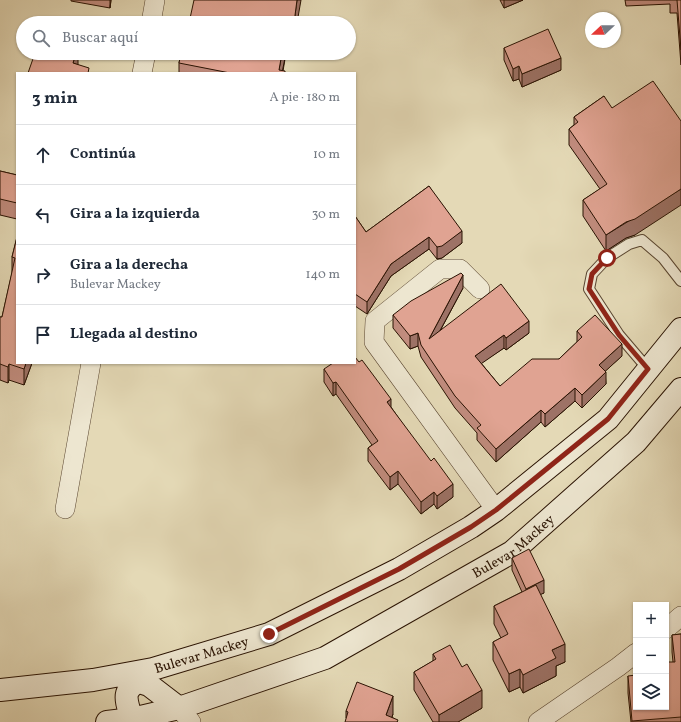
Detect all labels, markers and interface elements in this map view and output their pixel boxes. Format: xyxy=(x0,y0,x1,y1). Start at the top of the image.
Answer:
north arrow xyxy=(585,12,621,48)
search box xyxy=(16,16,356,60)
icon: search xyxy=(30,27,52,49)
text: Buscar aquí xyxy=(62,28,138,49)
text: 3 min xyxy=(32,87,78,110)
text: A pie · 180 m xyxy=(269,89,340,107)
icon: ahead xyxy=(32,144,54,166)
text: Continúa xyxy=(70,144,136,165)
text: 10 m xyxy=(313,146,340,164)
icon: left xyxy=(32,204,54,226)
text: Gira a la izquierda xyxy=(70,204,200,225)
text: 30 m xyxy=(312,206,340,224)
route start xyxy=(598,249,616,267)
text: Gira a la derecha xyxy=(70,255,188,276)
icon: right xyxy=(32,264,54,286)
text: 140 m xyxy=(306,266,340,284)
text: Bulevar Mackey xyxy=(70,276,161,294)
icon: arrive xyxy=(32,324,54,346)
text: Llegada al destino xyxy=(70,324,198,345)
street label: Bulevar Mackey xyxy=(469,510,559,584)
map controls xyxy=(633,602,669,710)
button: + xyxy=(633,602,669,638)
route end xyxy=(260,625,278,643)
street label: Bulevar Mackey xyxy=(152,633,252,679)
button: − xyxy=(633,638,669,674)
button: layers xyxy=(633,674,669,710)

